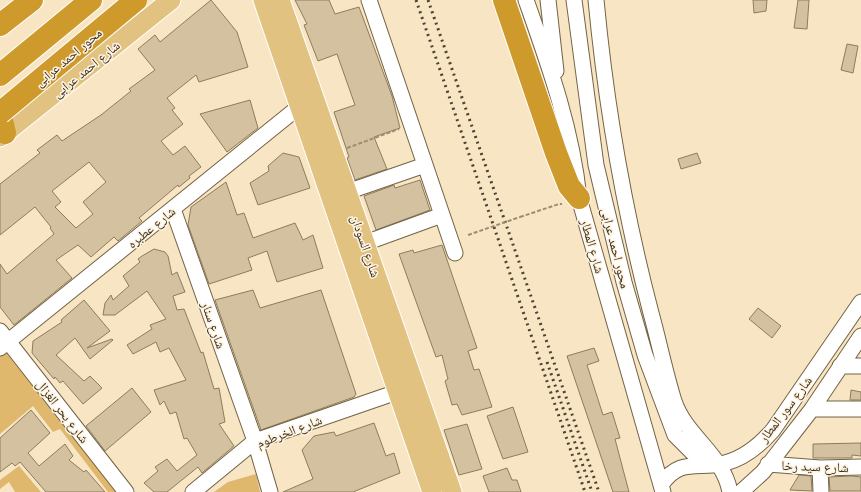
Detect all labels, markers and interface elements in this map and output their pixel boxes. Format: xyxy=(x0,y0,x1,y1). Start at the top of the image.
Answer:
street label: محور احمد عرابى xyxy=(31,23,106,90)
street label: شارع احمد عرابى xyxy=(49,36,124,103)
street label: شارع عطبره xyxy=(123,202,180,253)
street label: محور احمد عرابى xyxy=(597,206,635,290)
street label: شارع السودان xyxy=(346,212,385,280)
street label: شارع المطار xyxy=(575,216,609,276)
street label: شارع سنار xyxy=(196,298,230,351)
street label: شارع سور المطار xyxy=(753,372,817,447)
street label: شارع بحر الغزال xyxy=(32,375,94,447)
street label: شارع الخرطوم xyxy=(254,410,325,453)
street label: شارع سيد رخا xyxy=(781,456,849,477)

